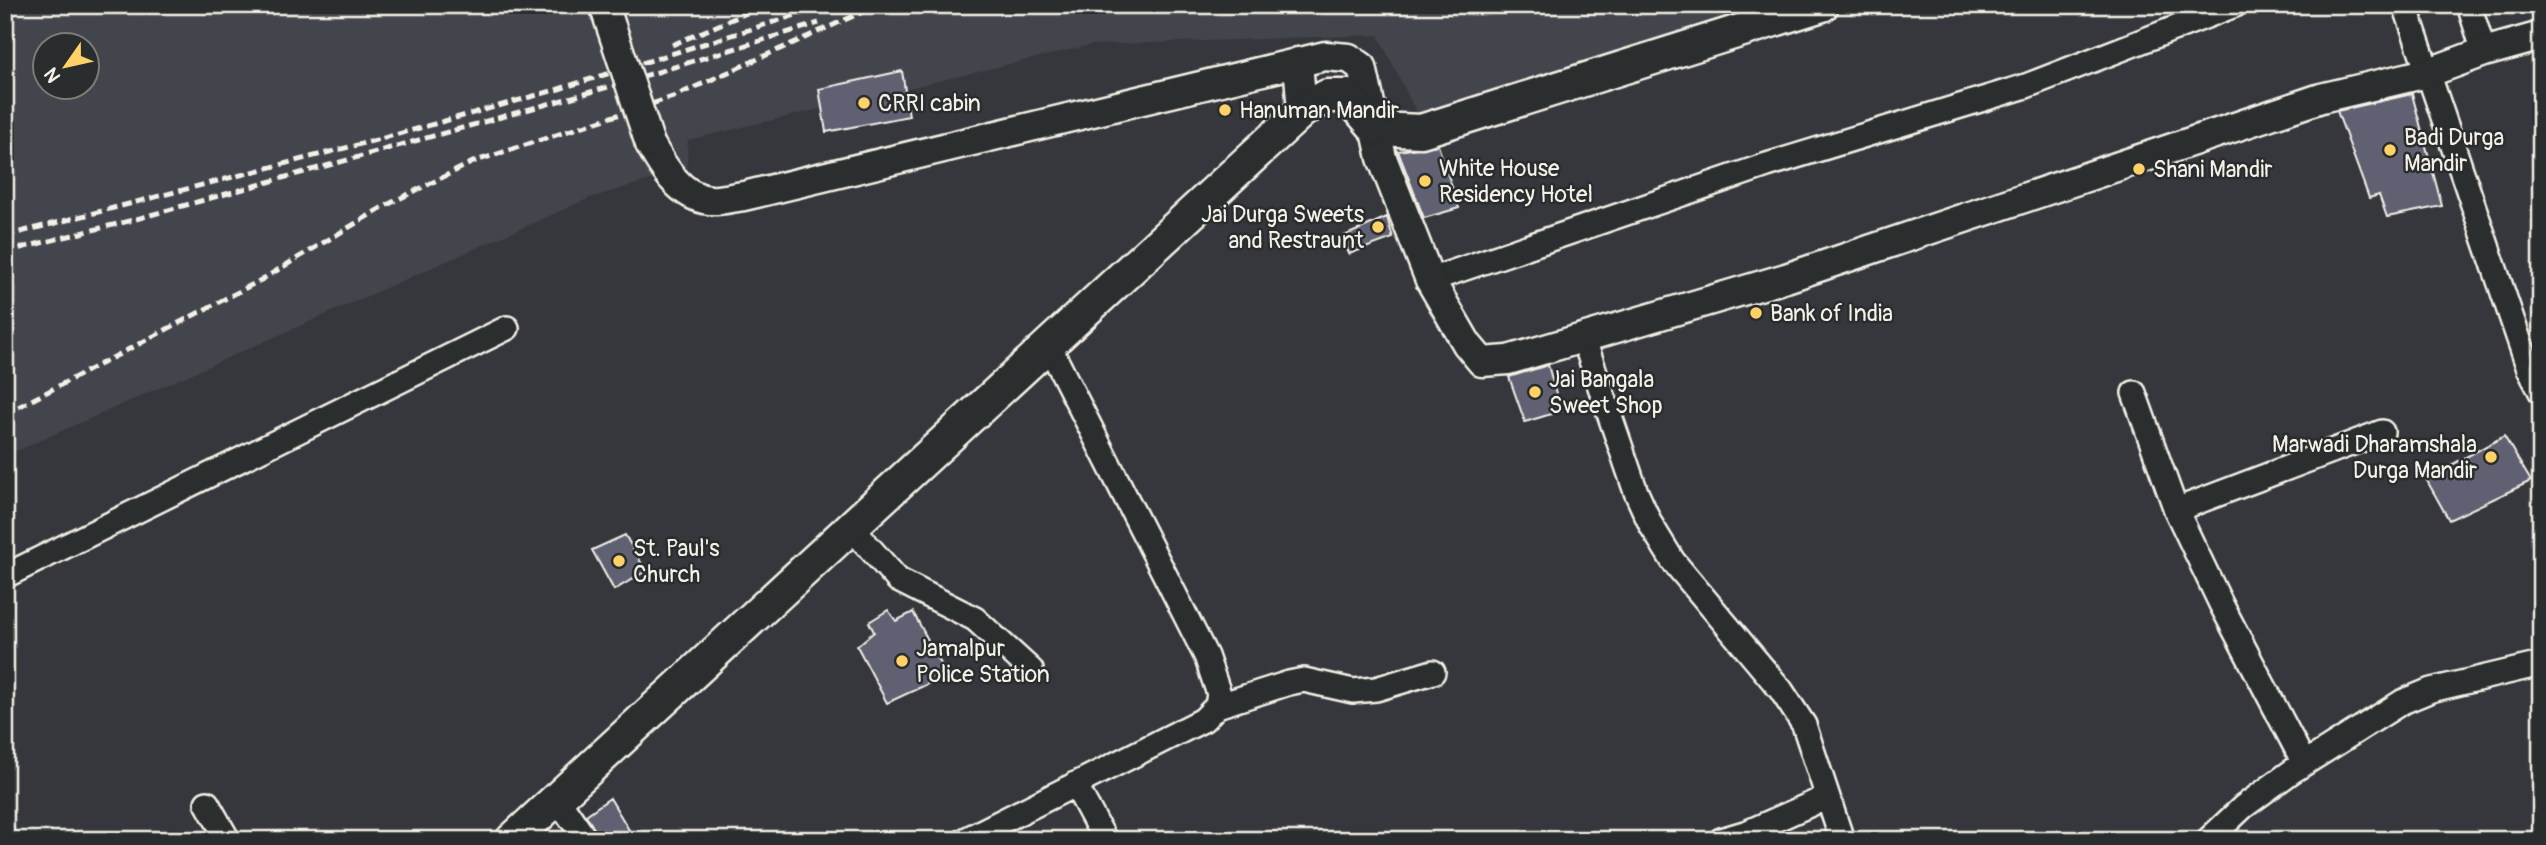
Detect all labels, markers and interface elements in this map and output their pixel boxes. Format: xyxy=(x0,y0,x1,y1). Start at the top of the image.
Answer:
north arrow xyxy=(32,32,102,102)
text: N xyxy=(39,63,66,87)
place label: CRRI cabin xyxy=(878,89,981,118)
marker: CRRI cabin xyxy=(856,95,872,111)
place label: Hanuman Mandir xyxy=(1239,96,1399,125)
marker: Hanuman Mandir xyxy=(1217,102,1233,118)
place label: Badi Durga Mandir xyxy=(2404,123,2504,178)
marker: Badi Durga Mandir xyxy=(2382,142,2398,158)
place label: White House Residency Hotel xyxy=(1439,154,1593,209)
place label: Shani Mandir xyxy=(2153,155,2272,184)
marker: Shani Mandir xyxy=(2131,161,2147,177)
marker: White House Residency Hotel xyxy=(1417,173,1433,189)
place label: Jai Durga Sweets and Restraunt xyxy=(1201,200,1365,255)
marker: Jai Durga Sweets and Restraunt xyxy=(1370,219,1386,235)
place label: Bank of India xyxy=(1770,299,1893,328)
marker: Bank of India xyxy=(1748,305,1764,321)
place label: Jai Bangala Sweet Shop xyxy=(1549,365,1663,420)
marker: Jai Bangala Sweet Shop xyxy=(1527,384,1543,400)
place label: Marwadi Dharamshala Durga Mandir xyxy=(2272,430,2477,485)
marker: Marwadi Dharamshala Durga Mandir xyxy=(2483,449,2499,465)
place label: St. Paul's Church xyxy=(633,534,720,589)
marker: St. Paul's Church xyxy=(611,553,627,569)
place label: Jamalpur Police Station xyxy=(916,634,1050,689)
marker: Jamalpur Police Station xyxy=(894,653,910,669)

